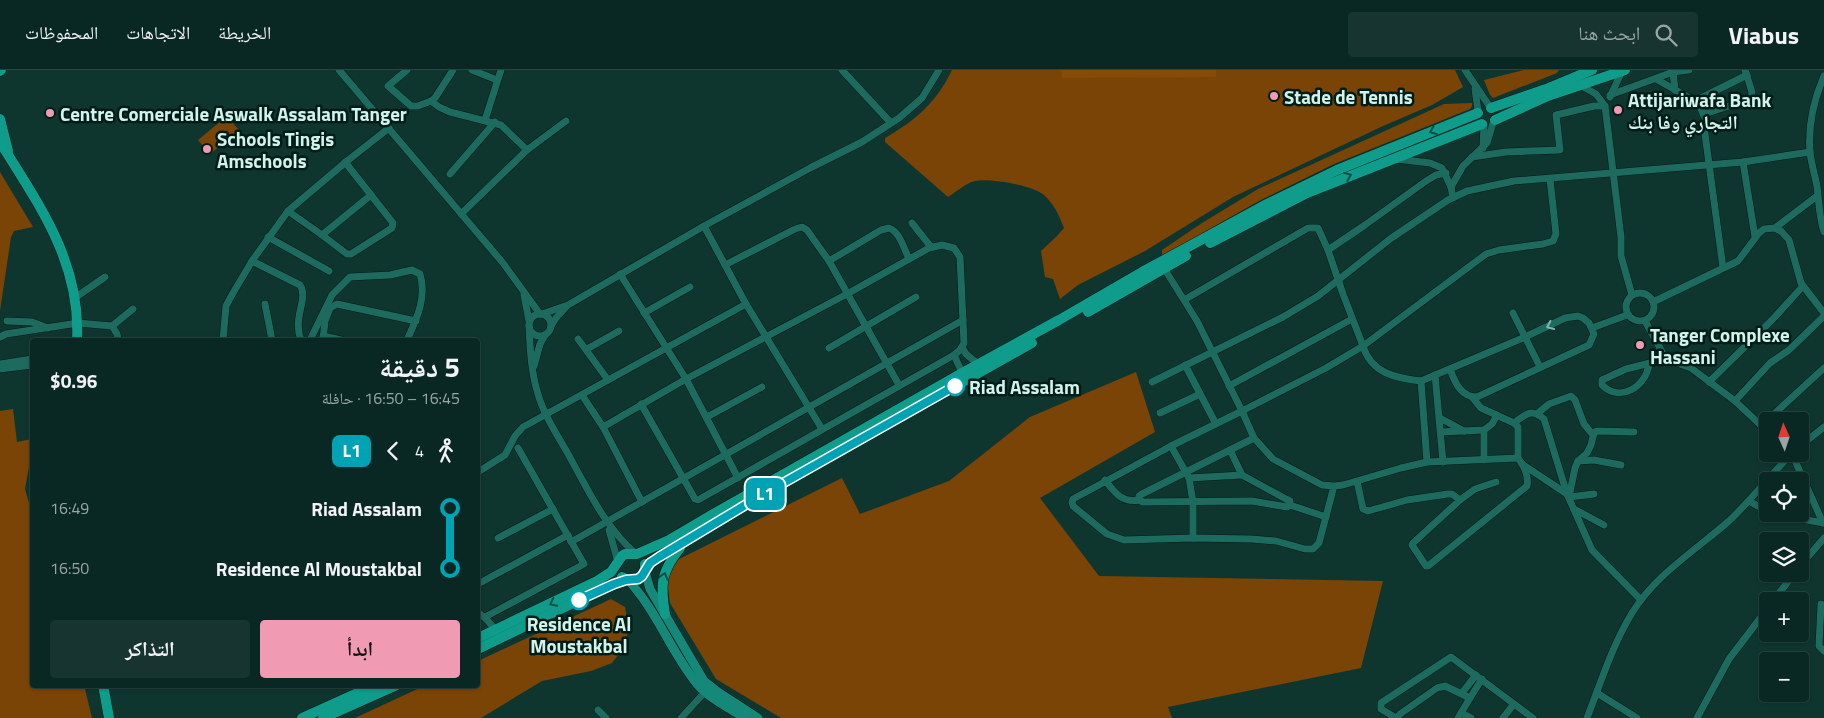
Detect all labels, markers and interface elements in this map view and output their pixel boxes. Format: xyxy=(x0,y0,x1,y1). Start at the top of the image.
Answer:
search box xyxy=(1348,12,1698,57)
text: Viabus xyxy=(1728,17,1799,53)
text: ابحث هنا xyxy=(1578,18,1640,47)
text: المحفوظات xyxy=(25,19,98,46)
text: الاتجاهات xyxy=(126,19,190,46)
text: الخريطة xyxy=(218,19,271,46)
icon: search xyxy=(1652,21,1680,49)
place label: Stade de Tennis xyxy=(1284,82,1413,111)
place label: Attijariwafa Bank التجاري وفا بنك xyxy=(1628,85,1771,137)
marker: Stade de Tennis xyxy=(1268,90,1280,102)
place label: Centre Comerciale Aswalk Assalam Tanger xyxy=(60,99,407,128)
marker: Attijariwafa Bank التجاري وفا بنك xyxy=(1612,104,1624,116)
marker: Centre Comerciale Aswalk Assalam Tanger xyxy=(44,107,56,119)
place label: Schools Tingis Amschools xyxy=(217,124,334,175)
one-way arrow xyxy=(1429,125,1437,135)
marker: Schools Tingis Amschools xyxy=(201,143,213,155)
one-way arrow xyxy=(1343,172,1352,182)
one-way arrow xyxy=(1546,319,1555,329)
place label: Tanger Complexe Hassani xyxy=(1650,320,1790,371)
marker: Tanger Complexe Hassani xyxy=(1634,339,1646,351)
text: 5 دقيقة xyxy=(379,345,460,388)
text: $0.96 xyxy=(50,366,97,395)
place label: Riad Assalam xyxy=(969,372,1080,401)
marker: Riad Assalam xyxy=(945,376,965,396)
text: 16:45 – 16:50 · حافلة xyxy=(322,386,460,410)
north arrow xyxy=(1759,412,1809,462)
map controls xyxy=(1759,412,1809,702)
text: L1 xyxy=(342,437,361,464)
icon: back xyxy=(379,437,407,465)
icon: walk xyxy=(432,437,460,465)
text: 4 xyxy=(415,439,424,463)
button: locate xyxy=(1759,472,1809,522)
line badge: L1 xyxy=(742,478,788,510)
text: L1 xyxy=(756,480,774,507)
text: Riad Assalam xyxy=(311,494,422,523)
text: 16:49 xyxy=(50,496,89,520)
button: layers xyxy=(1759,532,1809,582)
text: Residence Al Moustakbal xyxy=(216,554,422,583)
text: 16:50 xyxy=(50,556,89,580)
one-way arrow xyxy=(659,572,669,580)
marker: Residence Al Moustakbal xyxy=(569,590,589,610)
button: + xyxy=(1759,592,1809,642)
one-way arrow xyxy=(549,597,558,607)
place label: Residence Al Moustakbal xyxy=(527,609,631,660)
button: التذاكر xyxy=(50,620,250,678)
button: ابدأ xyxy=(260,620,460,678)
button: − xyxy=(1759,652,1809,702)

